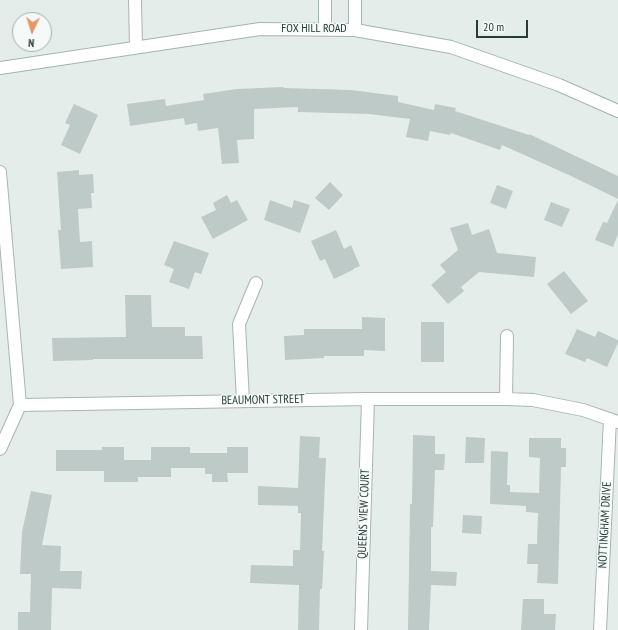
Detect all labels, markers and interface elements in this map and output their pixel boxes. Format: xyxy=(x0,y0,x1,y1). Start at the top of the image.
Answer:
north arrow xyxy=(12,12,52,52)
scale bar xyxy=(478,12,530,38)
text: 20 m xyxy=(483,19,504,34)
street label: FOX HILL ROAD xyxy=(281,22,347,36)
text: N xyxy=(28,36,35,50)
street label: BEAUMONT STREET xyxy=(221,392,305,408)
street label: QUEENS VIEW COURT xyxy=(355,469,373,559)
street label: NOTTINGHAM DRIVE xyxy=(596,481,614,569)

